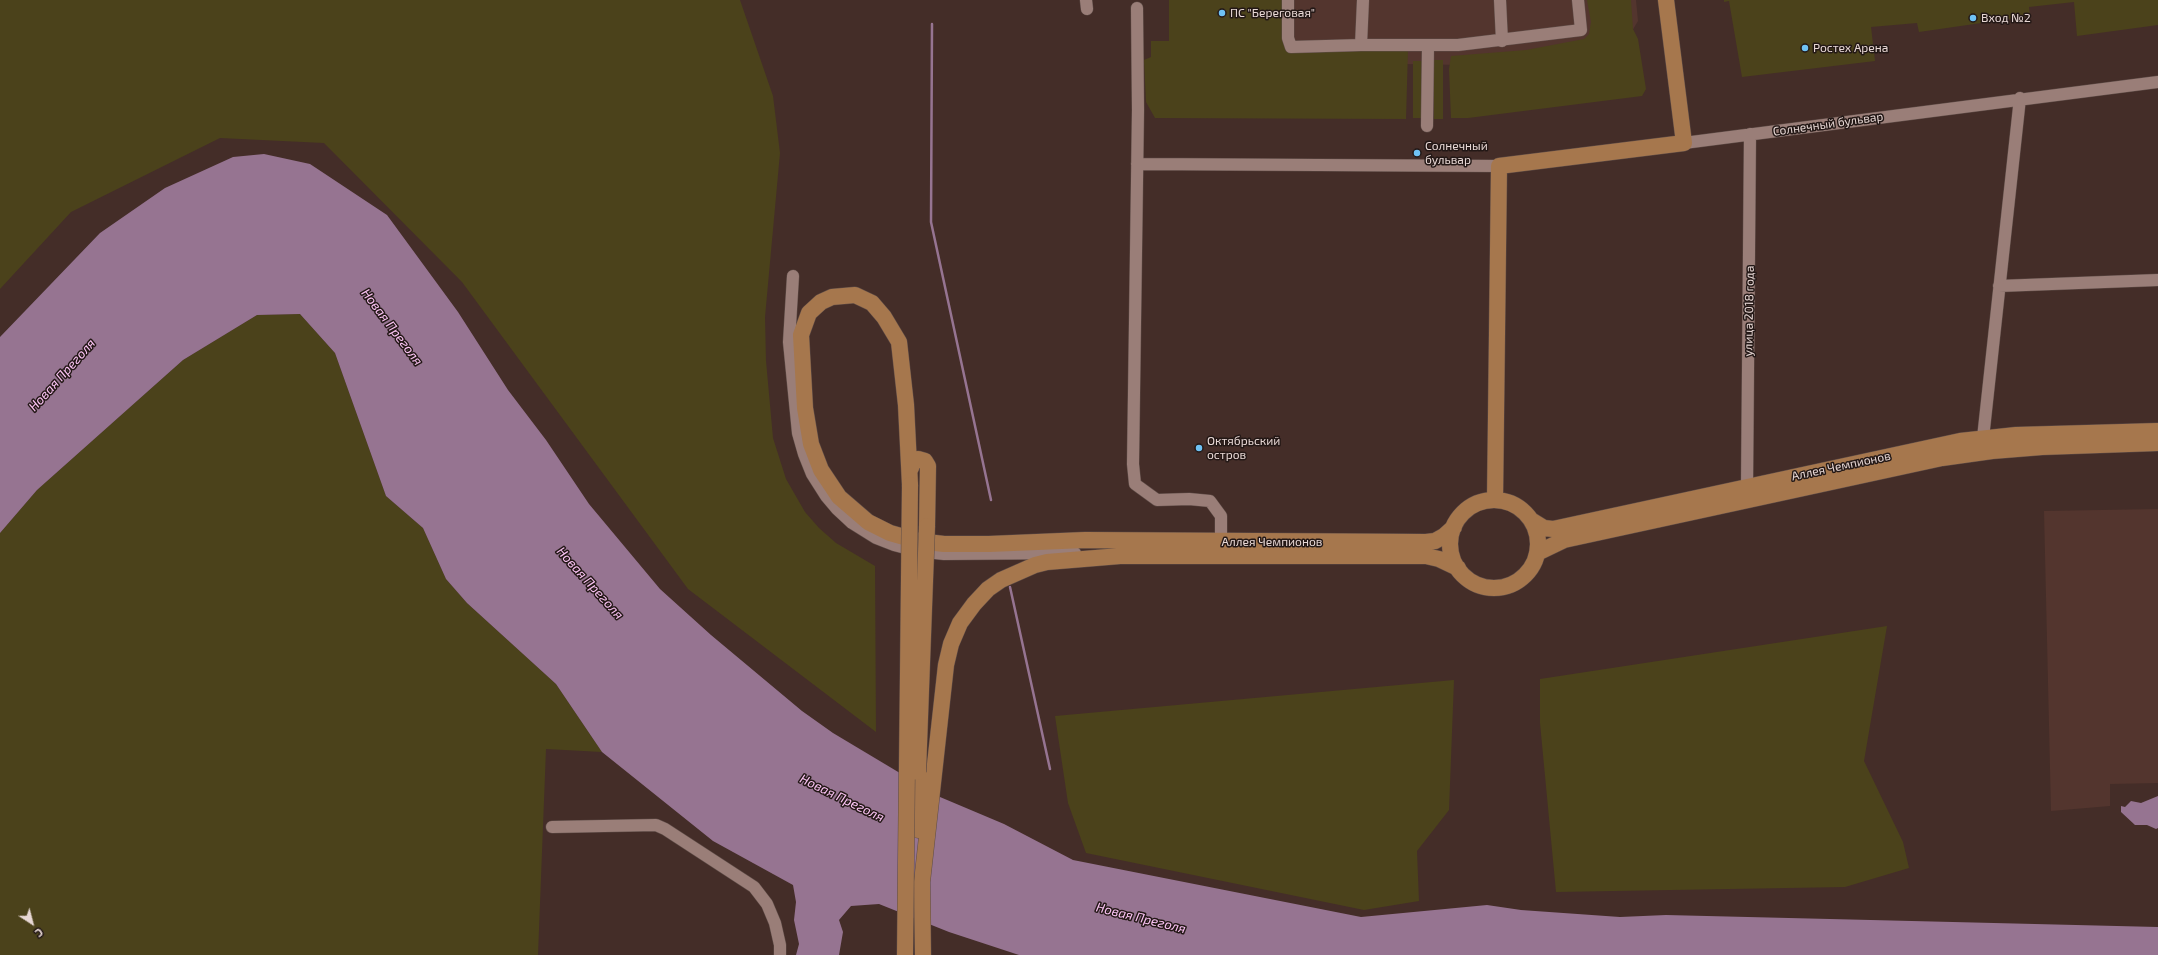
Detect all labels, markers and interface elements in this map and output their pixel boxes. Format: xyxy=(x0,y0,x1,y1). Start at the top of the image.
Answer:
place label: ПС "Береговая" xyxy=(1230,6,1315,20)
marker: ПС "Береговая" xyxy=(1217,8,1227,18)
place label: Вход №2 xyxy=(1981,11,2031,25)
marker: Вход №2 xyxy=(1968,13,1978,23)
place label: Ростех Арена xyxy=(1813,41,1888,55)
marker: Ростех Арена xyxy=(1800,43,1810,53)
street label: Солнечный бульвар xyxy=(1772,109,1884,139)
place label: Солнечный бульвар xyxy=(1425,139,1488,167)
marker: Солнечный бульвар xyxy=(1412,148,1422,158)
street label: улица 2018 года xyxy=(1741,266,1757,356)
water label: Новая Преголя xyxy=(358,286,426,368)
water label: Новая Преголя xyxy=(25,336,99,414)
place label: Октябрьский остров xyxy=(1207,434,1280,462)
marker: Октябрьский остров xyxy=(1194,443,1204,453)
street label: Аллея Чемпионов xyxy=(1790,448,1892,484)
street label: Аллея Чемпионов xyxy=(1222,535,1322,549)
water label: Новая Преголя xyxy=(553,544,627,622)
water label: Новая Преголя xyxy=(797,771,887,825)
water label: Новая Преголя xyxy=(1094,899,1188,937)
north arrow xyxy=(12,903,52,943)
text: С xyxy=(33,926,46,940)

